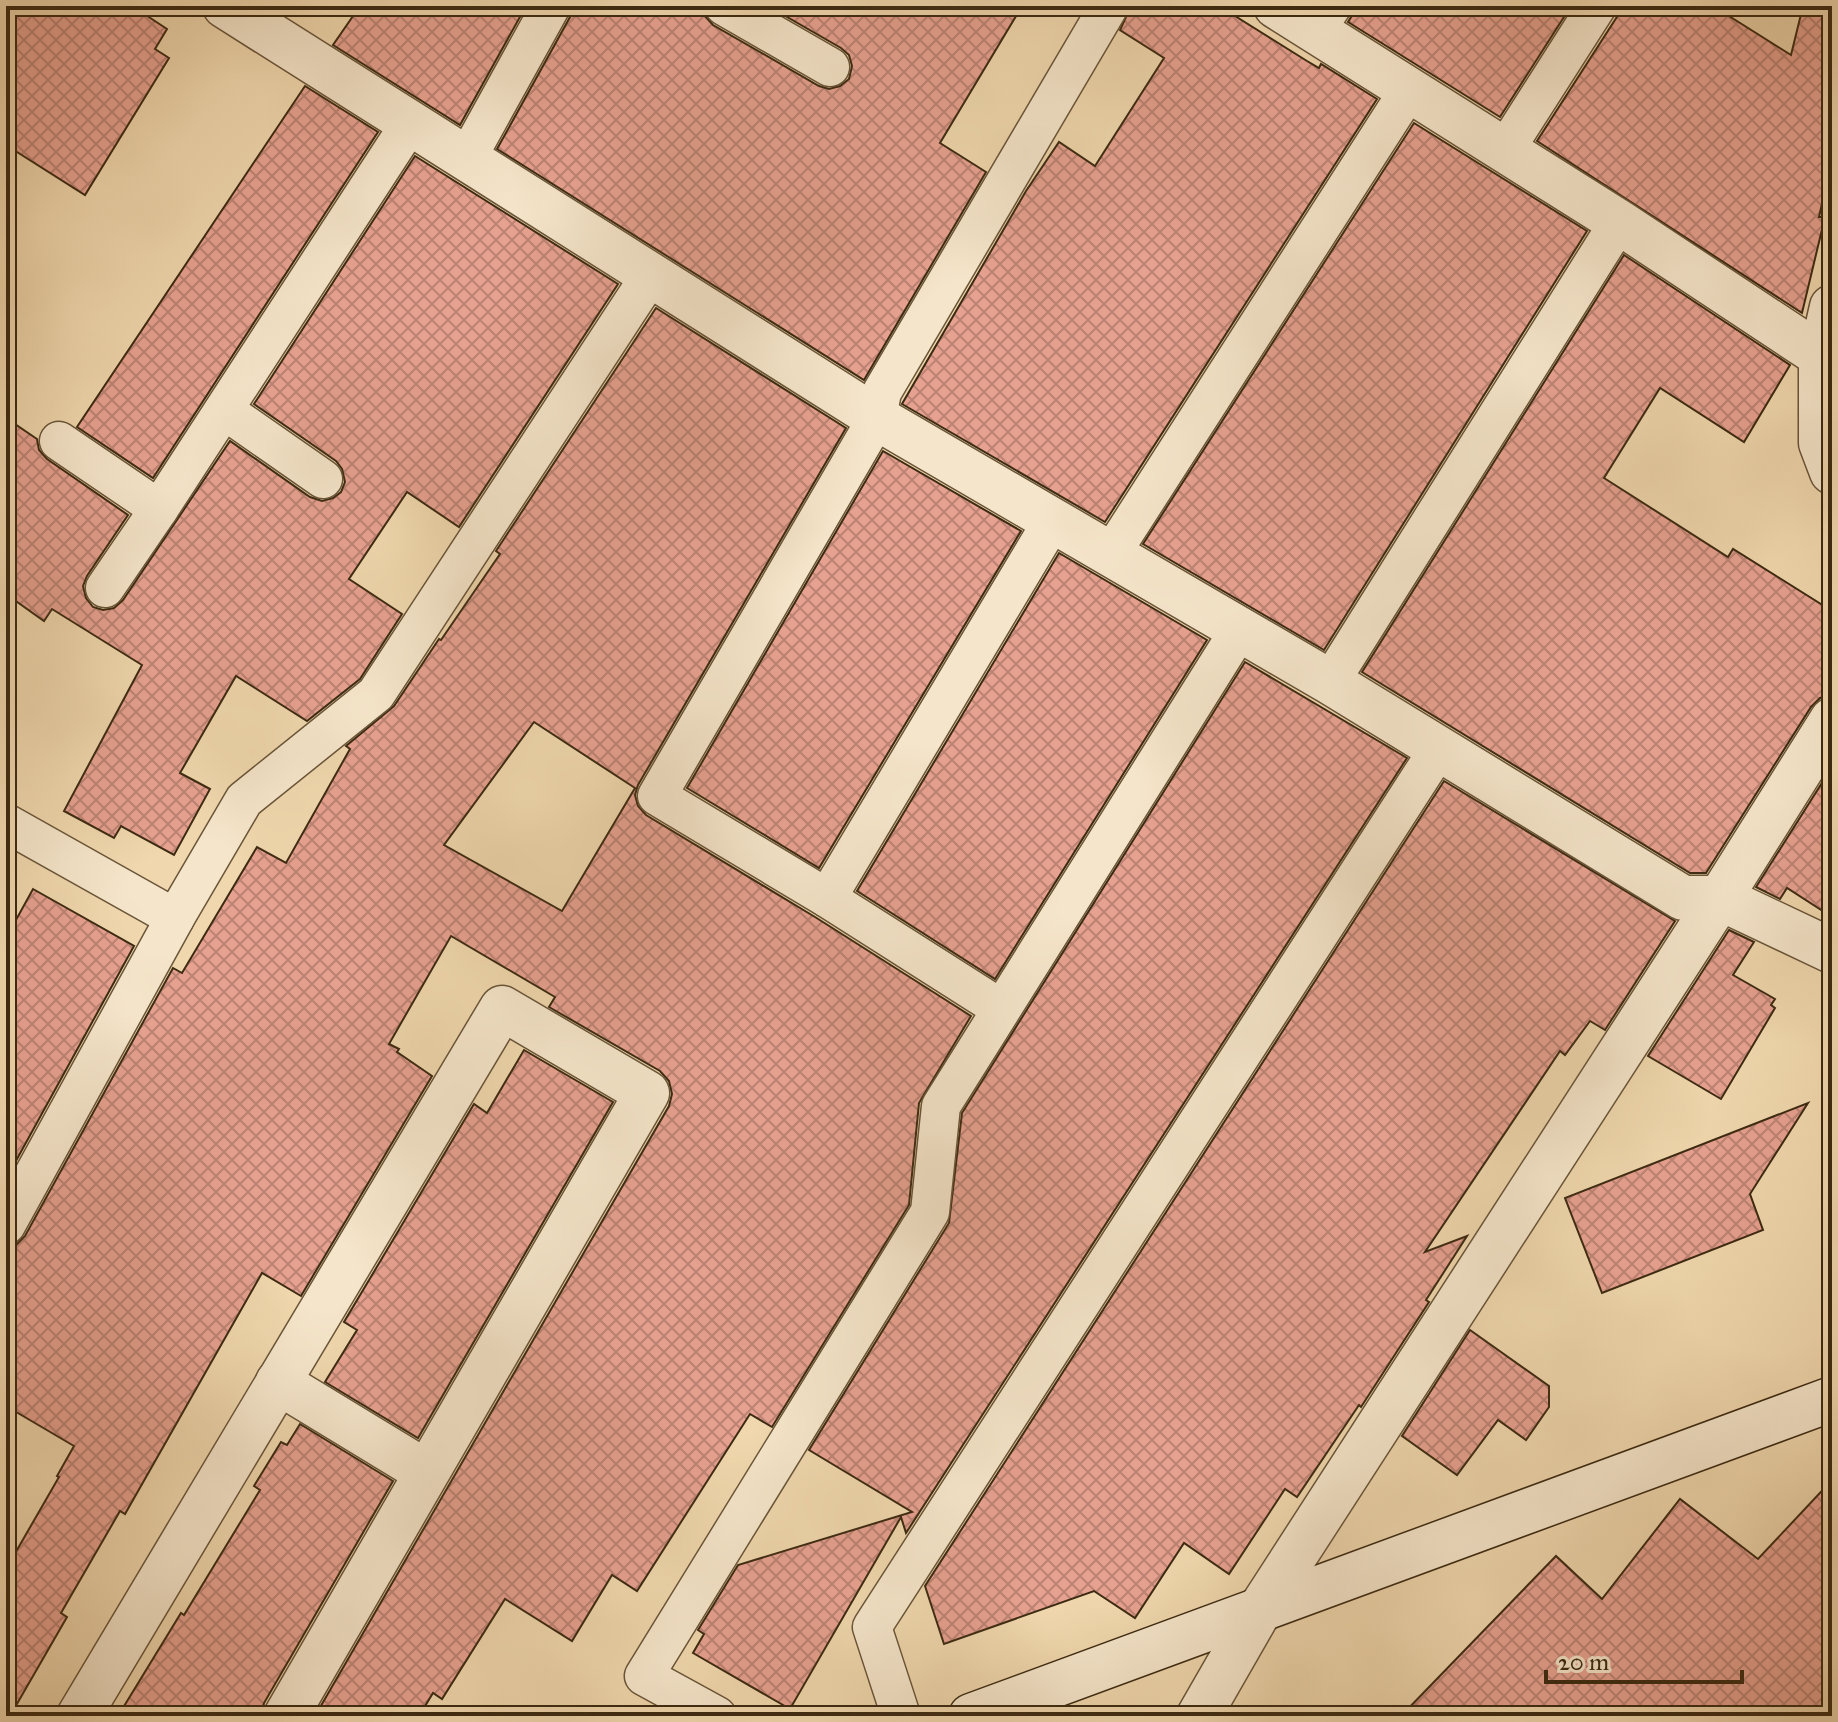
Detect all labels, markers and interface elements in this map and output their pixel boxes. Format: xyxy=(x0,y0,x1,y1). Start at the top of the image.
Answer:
scale bar xyxy=(1546,1634,1742,1684)
text: 20 m xyxy=(1558,1647,1609,1677)

